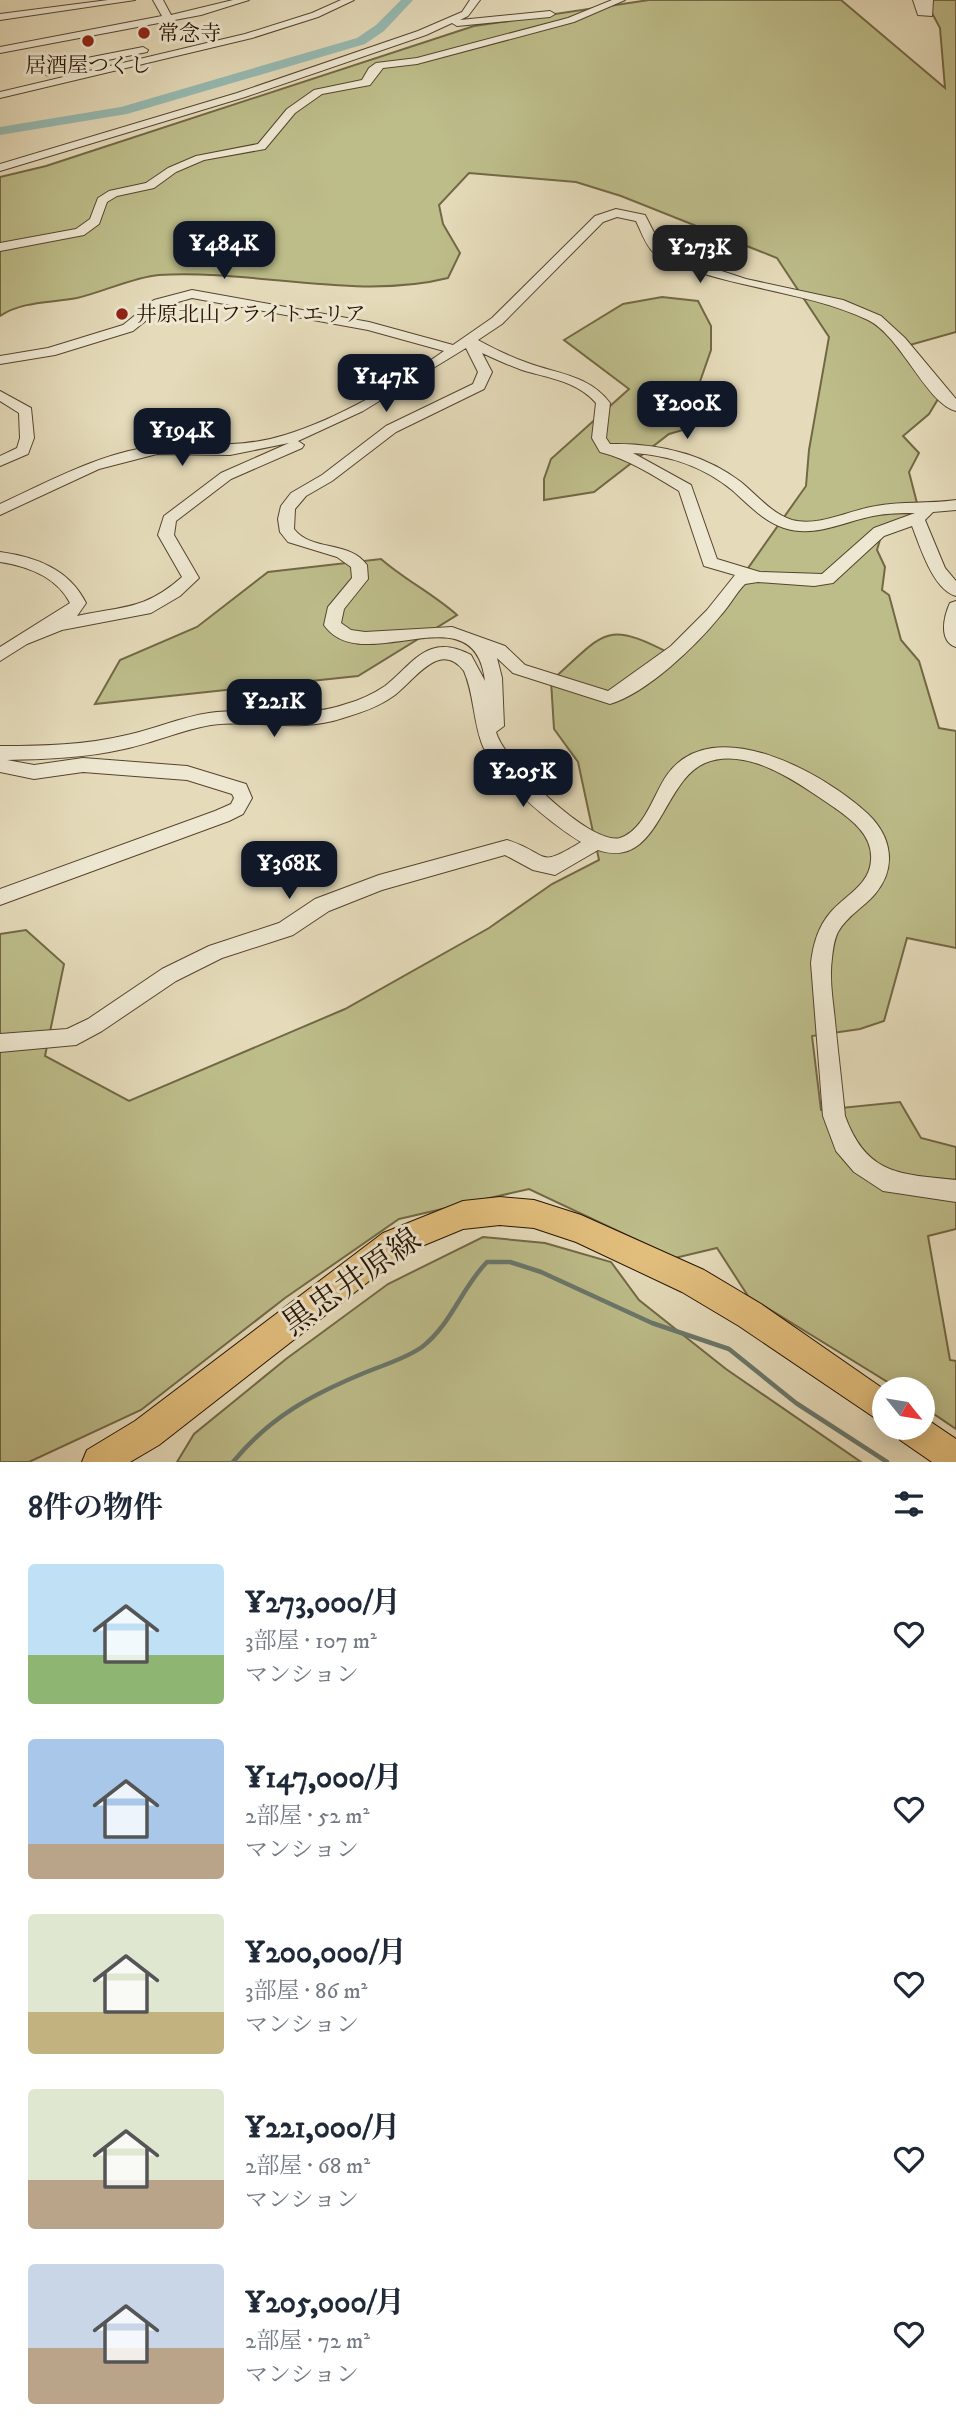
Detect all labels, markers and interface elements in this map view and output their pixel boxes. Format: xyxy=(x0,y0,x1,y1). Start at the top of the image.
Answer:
place label: 常念寺 xyxy=(158,21,221,47)
marker: 常念寺 xyxy=(136,25,152,41)
marker: 居酒屋つくし xyxy=(80,33,96,49)
place label: 居酒屋つくし xyxy=(25,53,151,79)
pin: ¥484K xyxy=(175,222,273,281)
pin: ¥273K xyxy=(651,226,749,285)
text: ¥484K xyxy=(189,229,259,258)
text: ¥273K xyxy=(668,233,732,262)
place label: 井原北山フライトエリア xyxy=(136,302,366,328)
marker: 井原北山フライトエリア xyxy=(114,306,130,322)
pin: ¥147K xyxy=(337,354,435,414)
text: ¥147K xyxy=(354,362,418,391)
pin: ¥200K xyxy=(638,382,736,441)
text: ¥200K xyxy=(653,389,721,418)
pin: ¥194K xyxy=(133,408,231,468)
text: ¥194K xyxy=(150,416,214,445)
pin: ¥221K xyxy=(225,680,323,739)
text: ¥221K xyxy=(243,687,305,716)
pin: ¥205K xyxy=(474,750,572,809)
text: ¥205K xyxy=(490,757,556,786)
pin: ¥368K xyxy=(240,842,338,901)
text: ¥368K xyxy=(257,849,321,878)
street label: 黒忠井原線 xyxy=(275,1220,429,1345)
north arrow xyxy=(872,1377,934,1440)
map controls xyxy=(872,1377,935,1440)
icon: filters xyxy=(890,1485,928,1523)
text: 8件の物件 xyxy=(28,1490,163,1527)
text: ¥273,000/月 xyxy=(245,1585,401,1622)
icon: home xyxy=(84,1592,168,1676)
icon: heart xyxy=(890,1615,928,1653)
text: 3部屋 · 107 m² xyxy=(245,1627,377,1656)
text: マンション xyxy=(245,1661,359,1690)
text: ¥147,000/月 xyxy=(245,1760,403,1797)
icon: home xyxy=(84,1767,168,1851)
icon: heart xyxy=(890,1790,928,1828)
text: 2部屋 · 52 m² xyxy=(245,1802,369,1831)
text: マンション xyxy=(245,1836,359,1865)
text: ¥200,000/月 xyxy=(245,1935,407,1972)
icon: home xyxy=(84,1942,168,2026)
icon: heart xyxy=(890,1965,928,2003)
text: 3部屋 · 86 m² xyxy=(245,1977,367,2006)
text: マンション xyxy=(245,2011,359,2040)
text: ¥221,000/月 xyxy=(245,2110,400,2147)
icon: home xyxy=(84,2117,168,2201)
icon: heart xyxy=(890,2140,928,2178)
text: 2部屋 · 68 m² xyxy=(245,2152,370,2181)
text: マンション xyxy=(245,2186,359,2215)
text: ¥205,000/月 xyxy=(245,2285,405,2322)
icon: home xyxy=(84,2292,168,2376)
icon: heart xyxy=(890,2315,928,2353)
text: 2部屋 · 72 m² xyxy=(245,2327,370,2356)
text: マンション xyxy=(245,2361,359,2390)

